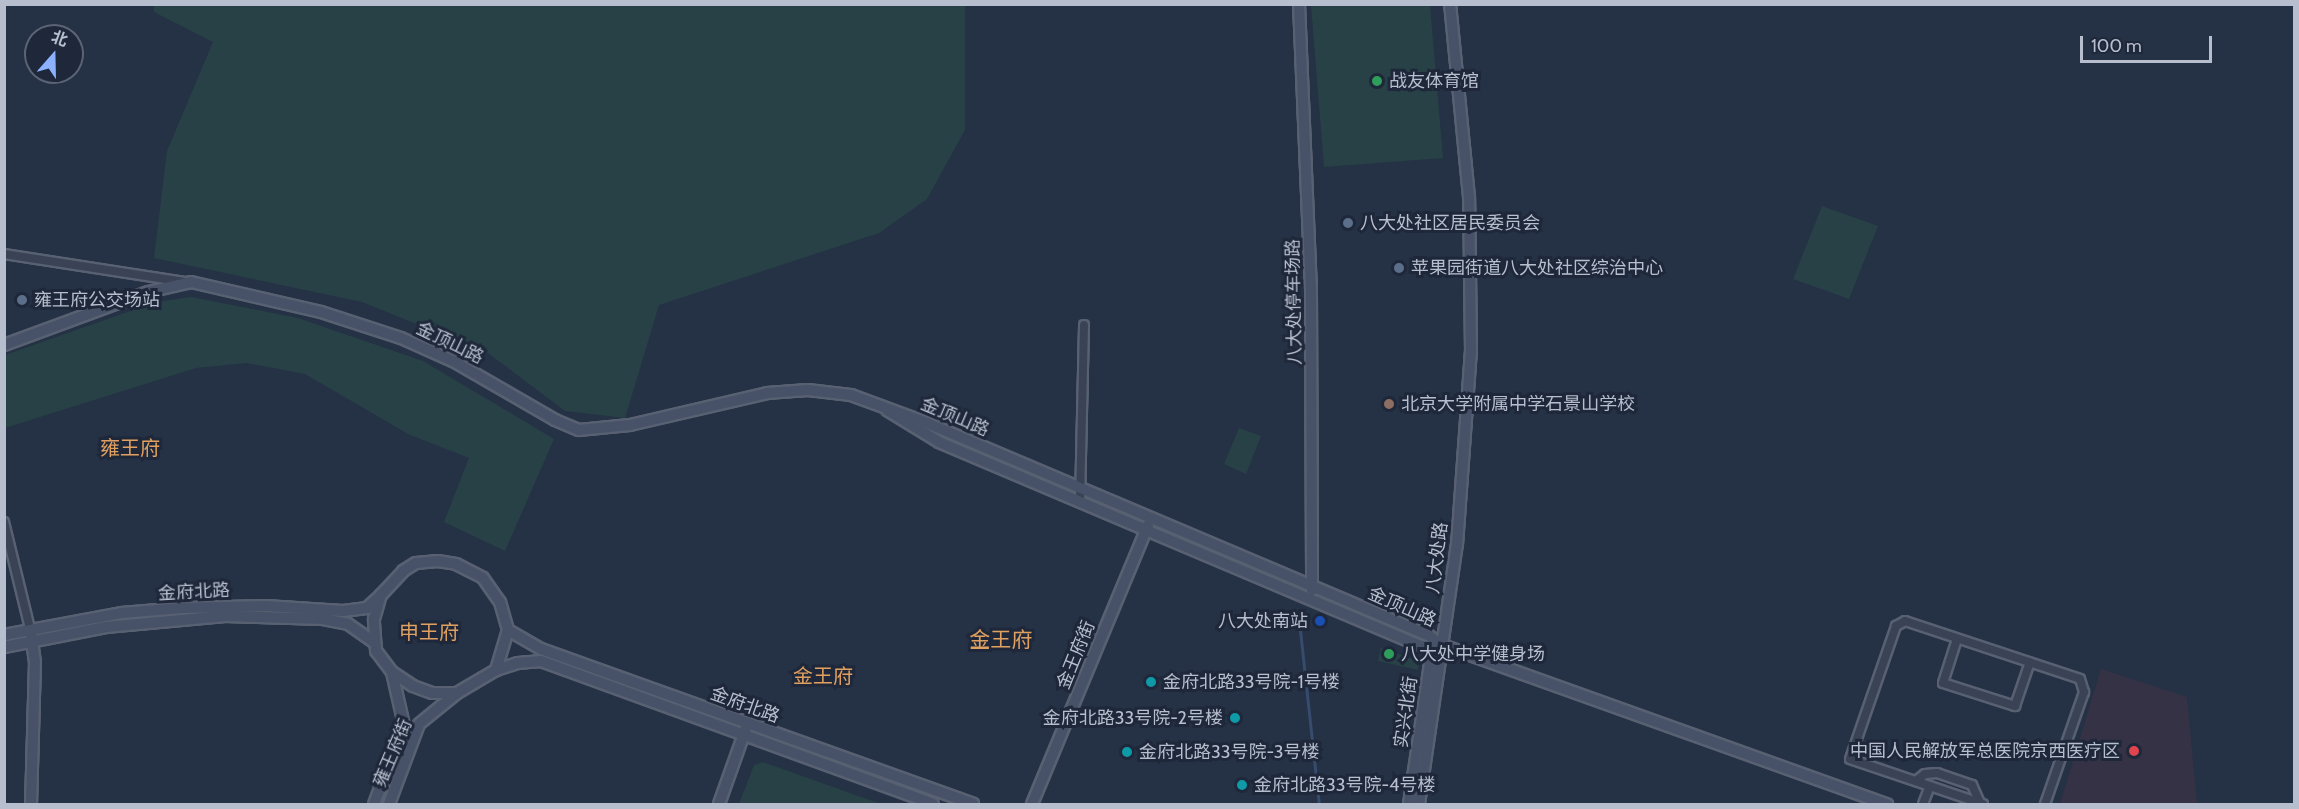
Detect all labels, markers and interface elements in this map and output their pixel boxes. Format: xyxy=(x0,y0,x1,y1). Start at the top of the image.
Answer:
north arrow xyxy=(24,24,84,84)
scale bar xyxy=(2083,24,2215,62)
text: 北 xyxy=(49,27,70,50)
text: 100 m xyxy=(2091,35,2142,57)
place label: 战友体育馆 xyxy=(1389,70,1479,92)
marker: 战友体育馆 xyxy=(1370,74,1384,88)
place label: 八大处社区居民委员会 xyxy=(1360,212,1540,234)
marker: 八大处社区居民委员会 xyxy=(1341,216,1355,230)
street label: 八大处停车场路 xyxy=(1282,239,1306,365)
place label: 苹果园街道八大处社区综治中心 xyxy=(1411,257,1663,279)
marker: 苹果园街道八大处社区综治中心 xyxy=(1392,261,1406,275)
place label: 雍王府公交场站 xyxy=(34,289,160,311)
marker: 雍王府公交场站 xyxy=(15,293,29,307)
street label: 金顶山路 xyxy=(413,318,487,368)
street label: 金顶山路 xyxy=(918,393,992,441)
place label: 北京大学附属中学石景山学校 xyxy=(1401,393,1635,415)
marker: 北京大学附属中学石景山学校 xyxy=(1382,397,1396,411)
district label: 雍王府 xyxy=(100,436,160,460)
street label: 八大处路 xyxy=(1422,521,1452,595)
street label: 金府北路 xyxy=(157,579,231,605)
street label: 金顶山路 xyxy=(1365,582,1439,632)
place label: 八大处南站 xyxy=(1218,610,1308,632)
marker: 八大处南站 xyxy=(1313,614,1327,628)
street label: 金王府街 xyxy=(1053,618,1099,692)
district label: 申王府 xyxy=(399,620,459,644)
district label: 金王府 xyxy=(970,627,1032,653)
place label: 八大处中学健身场 xyxy=(1401,643,1545,665)
marker: 八大处中学健身场 xyxy=(1382,647,1396,661)
district label: 金王府 xyxy=(793,664,853,688)
place label: 金府北路33号院-1号楼 xyxy=(1163,671,1340,693)
marker: 金府北路33号院-1号楼 xyxy=(1144,675,1158,689)
street label: 实兴北街 xyxy=(1390,675,1422,749)
street label: 金府北路 xyxy=(707,683,783,727)
place label: 金府北路33号院-2号楼 xyxy=(1043,707,1223,729)
marker: 金府北路33号院-2号楼 xyxy=(1228,711,1242,725)
street label: 雍王府街 xyxy=(369,716,417,790)
place label: 中国人民解放军总医院京西医疗区 xyxy=(1850,740,2120,762)
place label: 金府北路33号院-3号楼 xyxy=(1139,741,1320,763)
marker: 中国人民解放军总医院京西医疗区 xyxy=(2125,742,2143,760)
marker: 金府北路33号院-3号楼 xyxy=(1120,745,1134,759)
place label: 金府北路33号院-4号楼 xyxy=(1254,774,1436,796)
marker: 金府北路33号院-4号楼 xyxy=(1235,778,1249,792)

